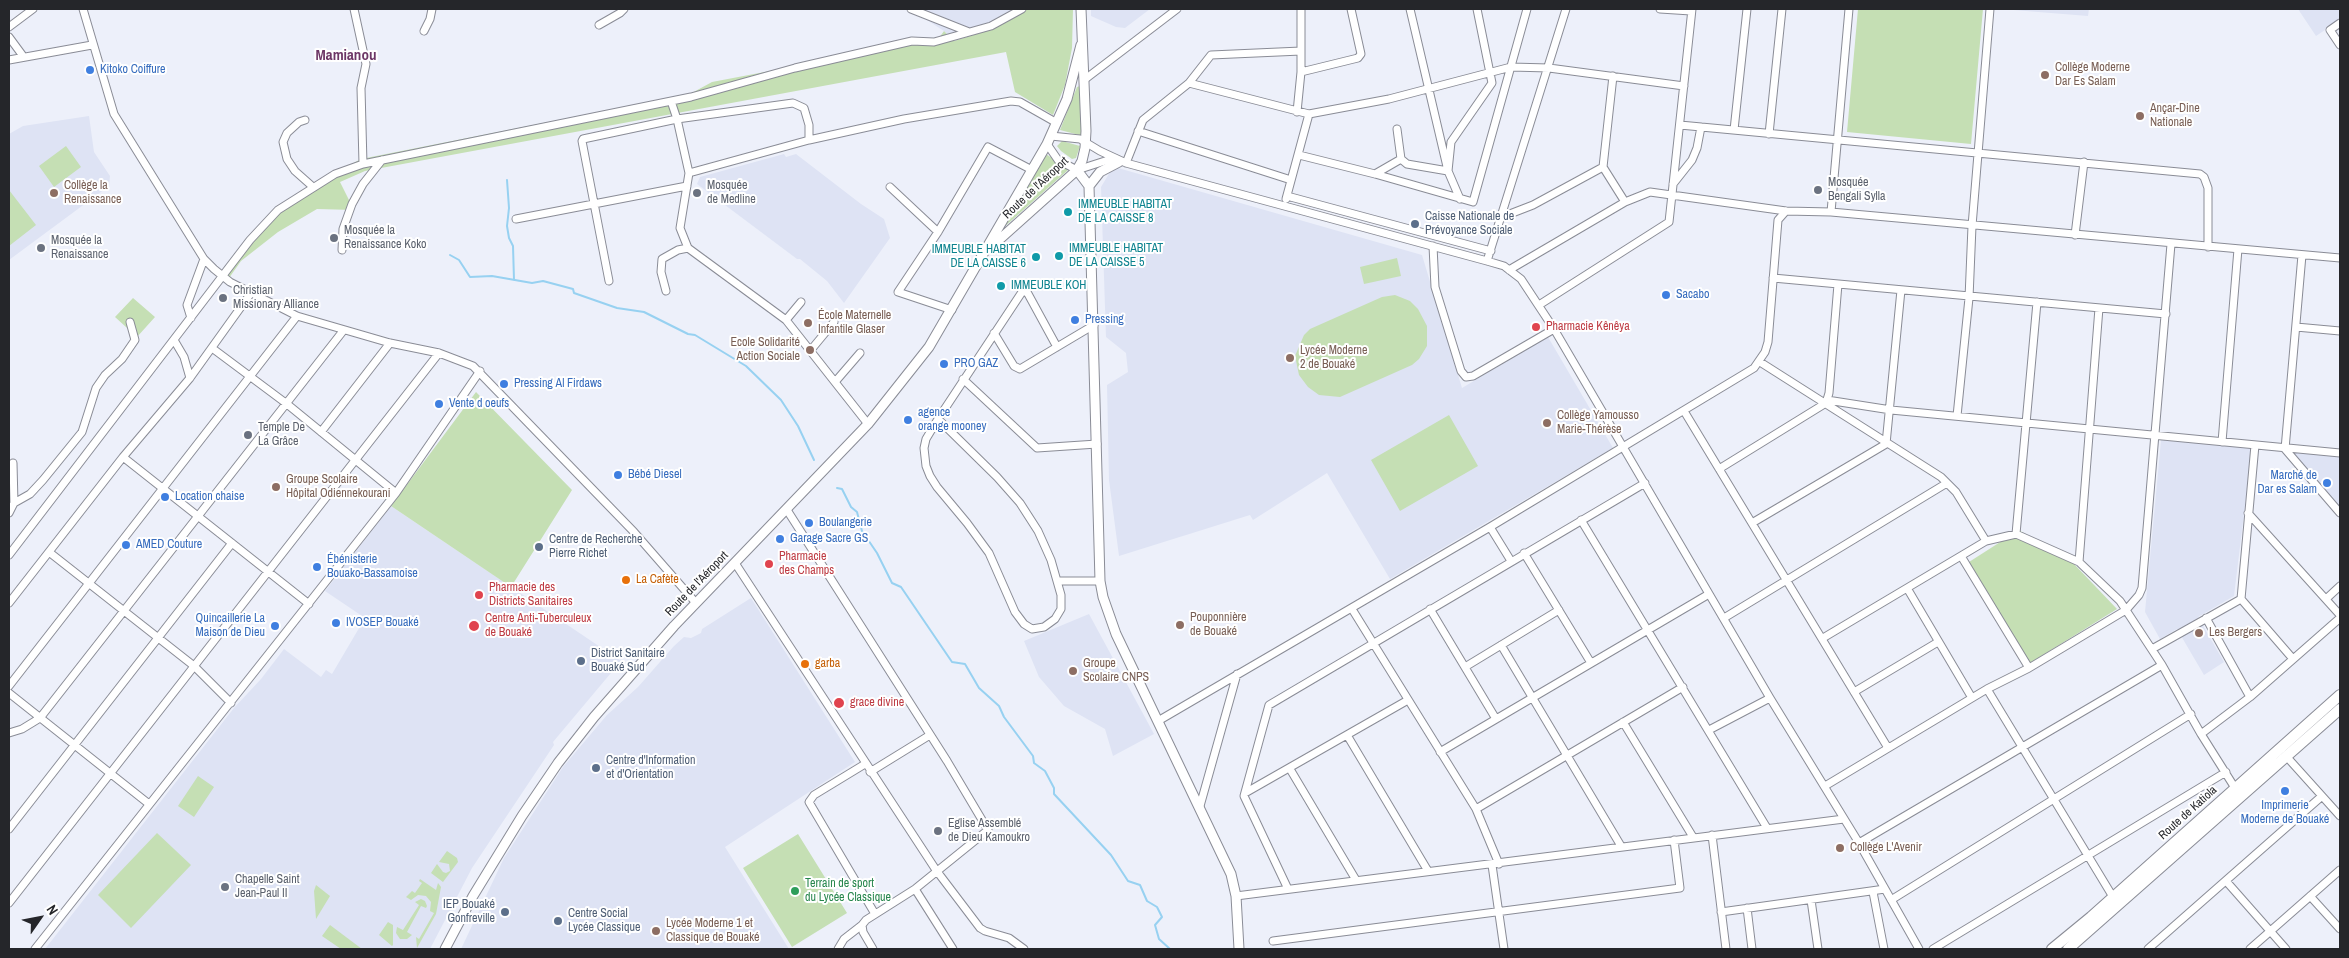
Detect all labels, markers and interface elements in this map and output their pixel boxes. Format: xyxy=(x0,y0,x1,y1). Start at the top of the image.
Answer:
district label: Mamianou xyxy=(316,47,376,65)
place label: Collège Moderne Dar Es Salam xyxy=(2055,61,2130,89)
place label: Kitoko Coiffure xyxy=(100,63,165,77)
marker: Kitoko Coiffure xyxy=(84,64,96,76)
marker: Collège Moderne Dar Es Salam xyxy=(2039,69,2051,81)
place label: Ançar-Dine Nationale xyxy=(2150,102,2200,130)
marker: Ançar-Dine Nationale xyxy=(2134,110,2146,122)
street label: Route de l'Aéroport xyxy=(1000,154,1072,222)
place label: Mosquée Bengali Sylla xyxy=(1828,176,1885,204)
place label: Collège la Renaissance xyxy=(64,179,121,207)
place label: Mosquée de Medline xyxy=(707,179,756,207)
marker: Mosquée Bengali Sylla xyxy=(1812,184,1824,196)
marker: Collège la Renaissance xyxy=(48,187,60,199)
marker: Mosquée de Medline xyxy=(691,187,703,199)
place label: IMMEUBLE HABITAT DE LA CAISSE 8 xyxy=(1078,198,1172,226)
marker: IMMEUBLE HABITAT DE LA CAISSE 8 xyxy=(1062,206,1074,218)
place label: Caisse Nationale de Prévoyance Sociale xyxy=(1425,210,1514,238)
marker: Caisse Nationale de Prévoyance Sociale xyxy=(1409,218,1421,230)
place label: Mosquée la Renaissance Koko xyxy=(344,224,427,252)
marker: Mosquée la Renaissance Koko xyxy=(328,232,340,244)
place label: Mosquée la Renaissance xyxy=(51,234,108,262)
marker: Mosquée la Renaissance xyxy=(35,242,47,254)
place label: IMMEUBLE HABITAT DE LA CAISSE 5 xyxy=(1069,242,1163,270)
place label: IMMEUBLE HABITAT DE LA CAISSE 6 xyxy=(932,243,1026,271)
marker: IMMEUBLE HABITAT DE LA CAISSE 5 xyxy=(1053,250,1065,262)
marker: IMMEUBLE HABITAT DE LA CAISSE 6 xyxy=(1030,251,1042,263)
place label: IMMEUBLE KOH xyxy=(1011,279,1086,293)
marker: IMMEUBLE KOH xyxy=(995,280,1007,292)
place label: Christian Missionary Alliance xyxy=(233,284,319,312)
place label: Sacabo xyxy=(1676,288,1709,302)
marker: Sacabo xyxy=(1660,289,1672,301)
marker: Christian Missionary Alliance xyxy=(217,292,229,304)
place label: École Maternelle Infantile Glaser xyxy=(818,309,891,337)
place label: Pressing xyxy=(1085,313,1124,327)
marker: Pressing xyxy=(1069,314,1081,326)
marker: École Maternelle Infantile Glaser xyxy=(802,317,814,329)
place label: Pharmacie Kênêya xyxy=(1546,320,1630,334)
marker: Pharmacie Kênêya xyxy=(1530,321,1542,333)
place label: Ecole Solidarité Action Sociale xyxy=(731,336,800,364)
marker: Ecole Solidarité Action Sociale xyxy=(804,344,816,356)
place label: Lycée Moderne 2 de Bouaké xyxy=(1300,344,1367,372)
marker: Lycée Moderne 2 de Bouaké xyxy=(1284,352,1296,364)
place label: PRO GAZ xyxy=(954,357,998,371)
marker: PRO GAZ xyxy=(938,358,950,370)
place label: Pressing Al Firdaws xyxy=(514,377,602,391)
marker: Pressing Al Firdaws xyxy=(498,378,510,390)
place label: Vente d oeufs xyxy=(449,397,509,411)
marker: Vente d oeufs xyxy=(433,398,445,410)
place label: agence orange mooney xyxy=(918,406,986,434)
place label: Collège Yamousso Marie-Thérèse xyxy=(1557,409,1639,437)
marker: agence orange mooney xyxy=(902,414,914,426)
marker: Collège Yamousso Marie-Thérèse xyxy=(1541,417,1553,429)
place label: Temple De La Grâce xyxy=(258,421,305,449)
marker: Temple De La Grâce xyxy=(242,429,254,441)
place label: Bébé Diesel xyxy=(628,468,682,482)
marker: Bébé Diesel xyxy=(612,469,624,481)
place label: Marché de Dar es Salam xyxy=(2257,469,2317,497)
place label: Groupe Scolaire Hôpital Odiennekourani xyxy=(286,473,390,501)
marker: Marché de Dar es Salam xyxy=(2321,477,2333,489)
marker: Groupe Scolaire Hôpital Odiennekourani xyxy=(270,481,282,493)
place label: Location chaise xyxy=(175,490,244,504)
marker: Location chaise xyxy=(159,491,171,503)
place label: Boulangerie xyxy=(819,516,872,530)
marker: Boulangerie xyxy=(803,517,815,529)
place label: Garage Sacre GS xyxy=(790,532,868,546)
place label: Centre de Recherche Pierre Richet xyxy=(549,533,643,561)
marker: Garage Sacre GS xyxy=(774,533,786,545)
place label: AMED Couture xyxy=(136,538,202,552)
marker: AMED Couture xyxy=(120,539,132,551)
marker: Centre de Recherche Pierre Richet xyxy=(533,541,545,553)
street label: Route de l'Aéroport xyxy=(662,549,732,619)
place label: Pharmacie des Champs xyxy=(779,550,834,578)
place label: Ébénisterie Bouako-Bassamoise xyxy=(327,553,418,581)
marker: Pharmacie des Champs xyxy=(763,558,775,570)
marker: Ébénisterie Bouako-Bassamoise xyxy=(311,561,323,573)
place label: La Cafète xyxy=(636,573,679,587)
marker: La Cafète xyxy=(620,574,632,586)
place label: Pharmacie des Districts Sanitaires xyxy=(489,581,573,609)
marker: Pharmacie des Districts Sanitaires xyxy=(473,589,485,601)
place label: Pouponnière de Bouaké xyxy=(1190,611,1246,639)
place label: Quincaillerie La Maison de Dieu xyxy=(196,612,265,640)
place label: Centre Anti-Tuberculeux de Bouaké xyxy=(485,612,591,640)
place label: IVOSEP Bouaké xyxy=(346,616,419,630)
marker: IVOSEP Bouaké xyxy=(330,617,342,629)
marker: Centre Anti-Tuberculeux de Bouaké xyxy=(467,619,481,633)
marker: Pouponnière de Bouaké xyxy=(1174,619,1186,631)
marker: Quincaillerie La Maison de Dieu xyxy=(269,620,281,632)
place label: Les Bergers xyxy=(2209,626,2262,640)
marker: Les Bergers xyxy=(2193,627,2205,639)
place label: District Sanitaire Bouaké Sud xyxy=(591,647,665,675)
marker: District Sanitaire Bouaké Sud xyxy=(575,655,587,667)
place label: garba xyxy=(815,657,840,671)
place label: Groupe Scolaire CNPS xyxy=(1083,657,1149,685)
marker: garba xyxy=(799,658,811,670)
marker: Groupe Scolaire CNPS xyxy=(1067,665,1079,677)
marker: grace divine xyxy=(832,696,846,710)
place label: grace divine xyxy=(850,696,904,710)
place label: Centre d'Information et d'Orientation xyxy=(606,754,695,782)
marker: Centre d'Information et d'Orientation xyxy=(590,762,602,774)
street label: Route de Katiola xyxy=(2156,783,2220,843)
marker: Imprimerie Moderne de Bouaké xyxy=(2279,785,2291,797)
place label: Imprimerie Moderne de Bouaké xyxy=(2241,799,2329,827)
place label: Eglise Assemblé de Dieu Kamoukro xyxy=(948,817,1030,845)
marker: Eglise Assemblé de Dieu Kamoukro xyxy=(932,825,944,837)
place label: Collège L'Avenir xyxy=(1850,841,1922,855)
marker: Collège L'Avenir xyxy=(1834,842,1846,854)
place label: Chapelle Saint Jean-Paul II xyxy=(235,873,300,901)
place label: Terrain de sport du Lycée Classique xyxy=(805,877,891,905)
marker: Chapelle Saint Jean-Paul II xyxy=(219,881,231,893)
marker: Terrain de sport du Lycée Classique xyxy=(789,885,801,897)
north arrow xyxy=(15,893,65,943)
place label: IEP Bouaké Gonfreville xyxy=(443,898,495,926)
text: N xyxy=(43,901,62,918)
marker: IEP Bouaké Gonfreville xyxy=(499,906,511,918)
place label: Centre Social Lycée Classique xyxy=(568,907,640,935)
marker: Centre Social Lycée Classique xyxy=(552,915,564,927)
place label: Lycée Moderne 1 et Classique de Bouaké xyxy=(666,917,760,945)
marker: Lycée Moderne 1 et Classique de Bouaké xyxy=(650,925,662,937)

